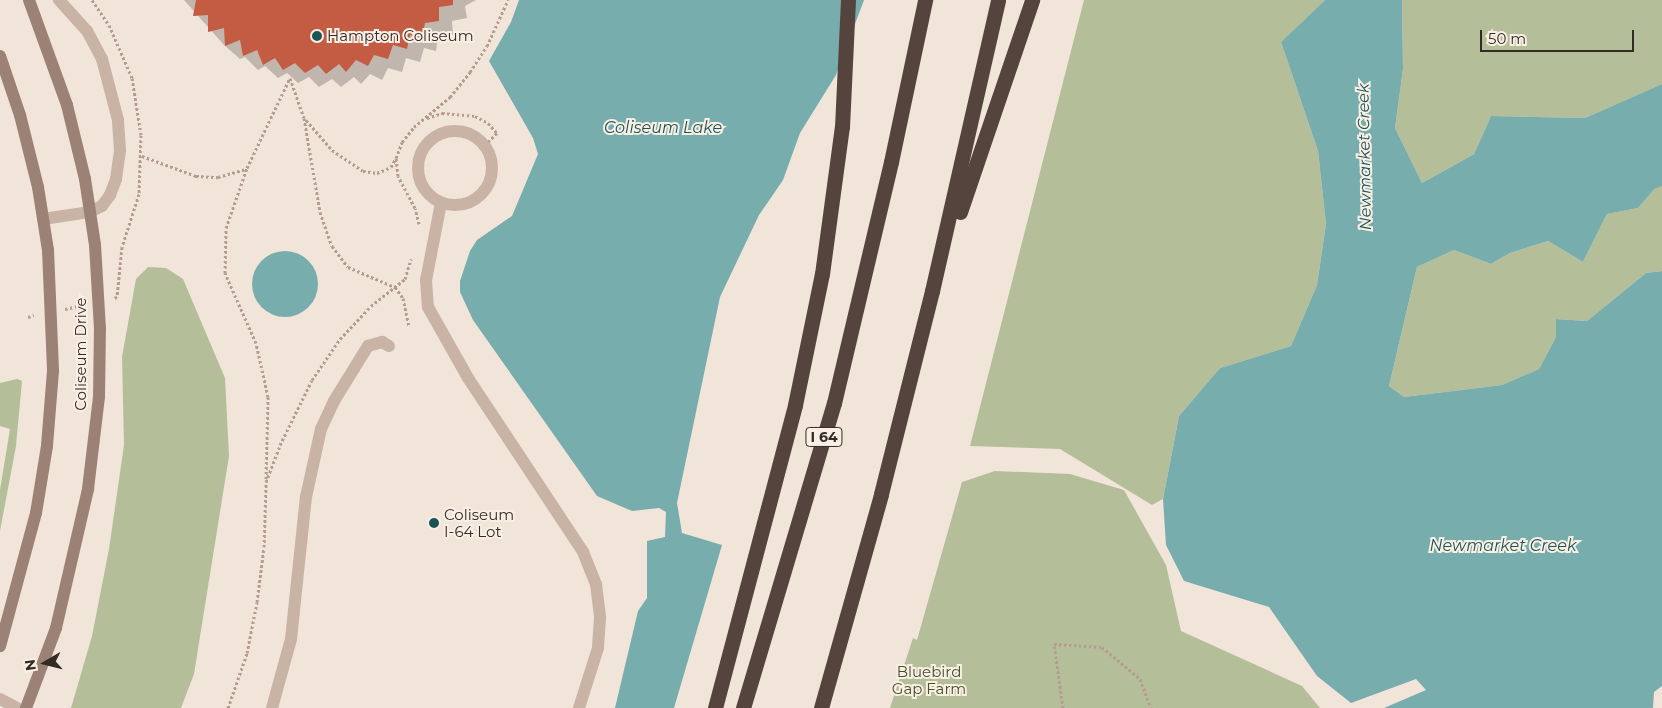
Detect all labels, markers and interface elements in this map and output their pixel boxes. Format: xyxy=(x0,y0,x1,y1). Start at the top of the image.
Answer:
scale bar xyxy=(1482,20,1636,52)
place label: Hampton Coliseum xyxy=(327,27,474,45)
text: 50 m xyxy=(1488,29,1526,48)
marker: Hampton Coliseum xyxy=(311,30,323,42)
water label: Newmarket Creek xyxy=(1354,83,1376,231)
water label: Coliseum Lake xyxy=(604,118,722,138)
street label: Coliseum Drive xyxy=(72,297,90,411)
road number: I 64 xyxy=(805,426,843,448)
place label: Coliseum I-64 Lot xyxy=(444,505,514,540)
marker: Coliseum I-64 Lot xyxy=(428,517,440,529)
water label: Newmarket Creek xyxy=(1430,536,1576,556)
north arrow xyxy=(20,638,70,688)
text: N xyxy=(20,658,40,672)
park label: Bluebird Gap Farm xyxy=(892,662,966,697)

